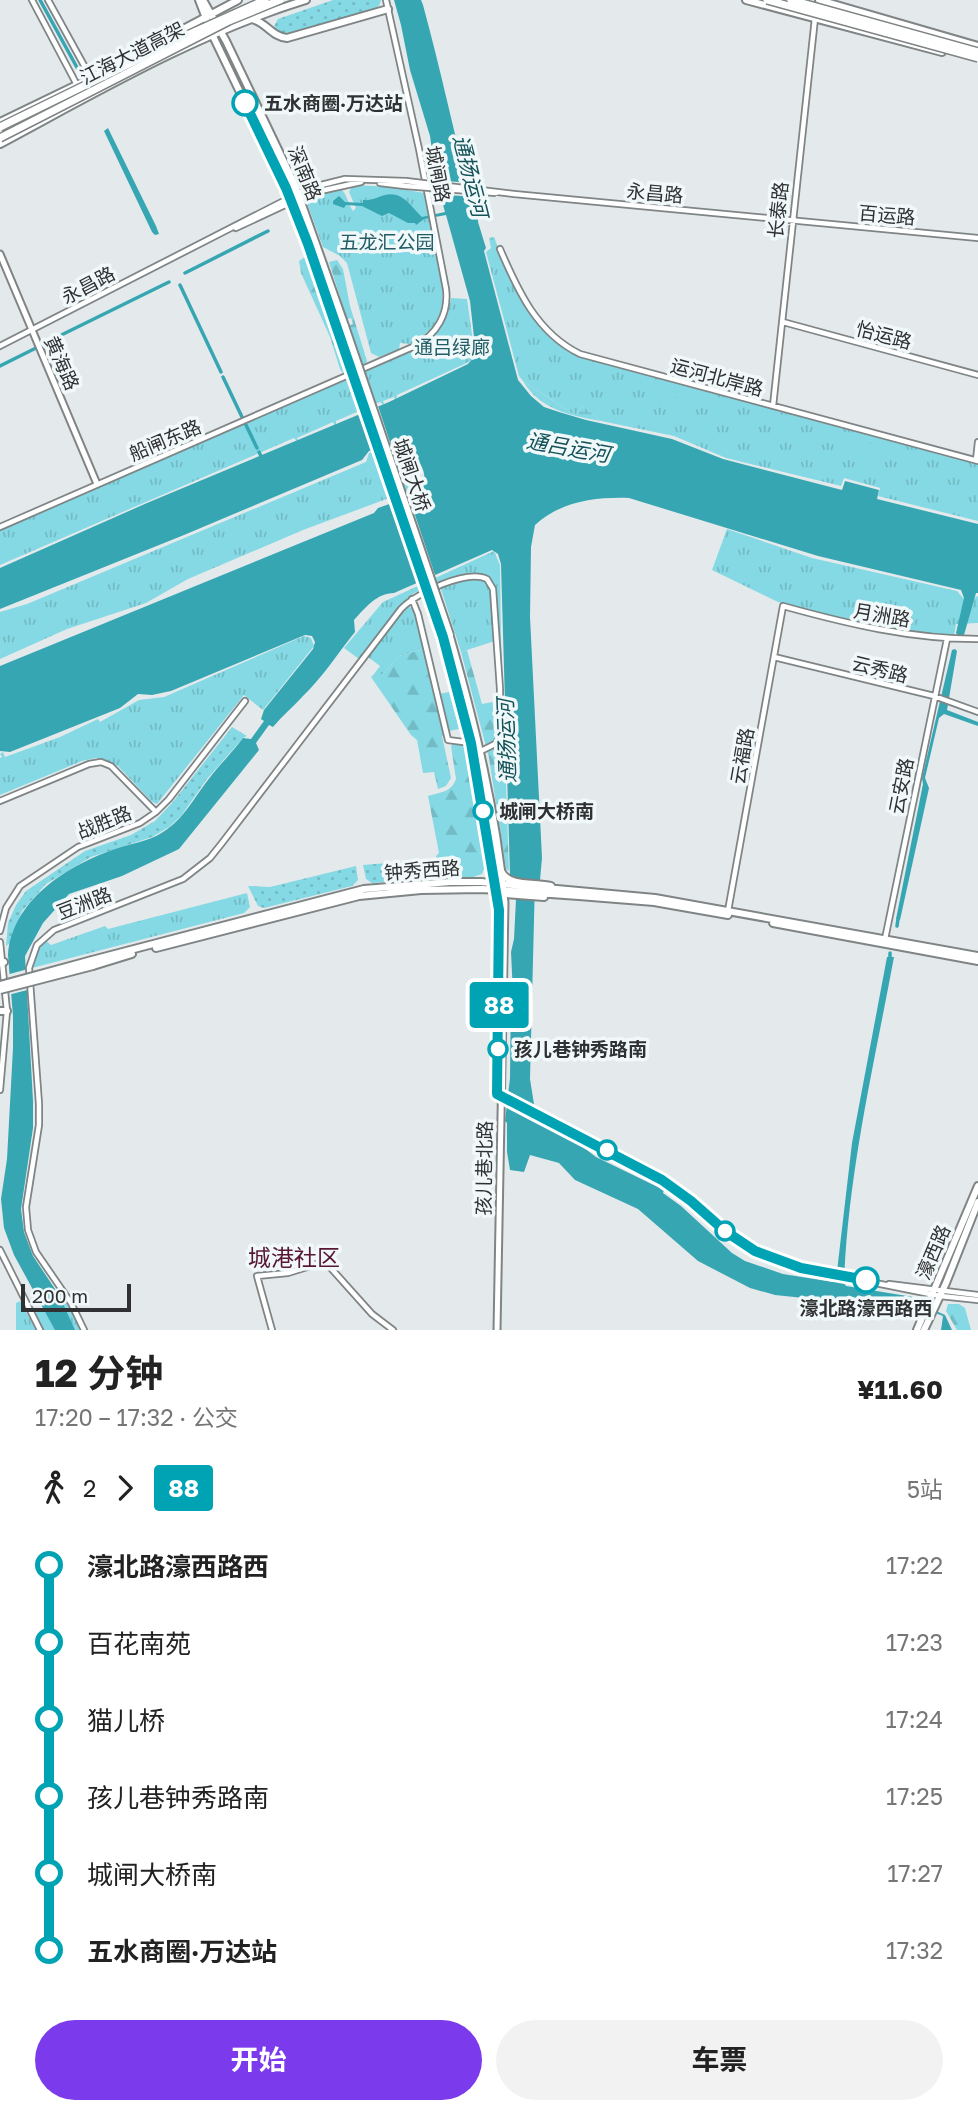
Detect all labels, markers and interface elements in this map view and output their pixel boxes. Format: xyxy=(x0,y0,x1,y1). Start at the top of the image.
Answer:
street label: 江海大道高架 xyxy=(76,16,188,89)
marker: 五水商圈·万达站 xyxy=(232,90,258,116)
place label: 五水商圈·万达站 xyxy=(264,91,403,114)
water label: 通扬运河 xyxy=(448,132,495,224)
street label: 深南路 xyxy=(284,142,327,204)
street label: 城闸路 xyxy=(422,144,455,204)
street label: 永昌路 xyxy=(626,179,684,206)
street label: 长泰路 xyxy=(763,180,792,240)
street label: 百运路 xyxy=(858,201,916,228)
park label: 五龙汇公园 xyxy=(339,230,435,253)
street label: 永昌路 xyxy=(57,261,118,308)
street label: 怡运路 xyxy=(854,316,915,353)
street label: 黄海路 xyxy=(40,332,85,394)
park label: 通吕绿廊 xyxy=(414,335,490,358)
street label: 运河北岸路 xyxy=(668,353,766,400)
street label: 船闸东路 xyxy=(125,414,204,465)
water label: 通吕运河 xyxy=(525,427,616,468)
street label: 城闸大桥 xyxy=(389,435,436,515)
street label: 月洲路 xyxy=(852,598,912,631)
street label: 云秀路 xyxy=(850,650,911,687)
water label: 通扬运河 xyxy=(491,695,520,783)
street label: 云福路 xyxy=(725,726,758,786)
street label: 云安路 xyxy=(884,756,917,816)
place label: 城闸大桥南 xyxy=(499,799,594,822)
street label: 战胜路 xyxy=(73,800,135,843)
marker: 城闸大桥南 xyxy=(473,801,493,821)
street label: 钟秀西路 xyxy=(383,855,461,884)
street label: 豆洲路 xyxy=(53,882,115,923)
line badge: 88 xyxy=(468,982,530,1028)
text: 88 xyxy=(484,990,514,1019)
place label: 孩儿巷钟秀路南 xyxy=(514,1037,647,1060)
marker: 孩儿巷钟秀路南 xyxy=(488,1039,508,1059)
street label: 孩儿巷北路 xyxy=(471,1120,496,1216)
unlabelled marker xyxy=(597,1140,617,1160)
unlabelled marker xyxy=(715,1221,735,1241)
street label: 濠西路 xyxy=(911,1221,954,1283)
district label: 城港社区 xyxy=(248,1243,340,1271)
marker: 濠北路濠西路西 xyxy=(853,1267,879,1293)
scale bar xyxy=(21,1281,131,1313)
text: 200 m xyxy=(32,1284,88,1307)
place label: 濠北路濠西路西 xyxy=(799,1296,933,1319)
text: 12 分钟 xyxy=(35,1350,163,1395)
text: ¥11.60 xyxy=(857,1374,943,1405)
text: 17:20 – 17:32 · 公交 xyxy=(35,1403,238,1431)
icon: walk xyxy=(35,1469,73,1507)
icon: forward xyxy=(106,1469,144,1507)
text: 88 xyxy=(168,1473,199,1502)
text: 2 xyxy=(83,1474,96,1502)
text: 5站 xyxy=(907,1475,943,1503)
text: 濠北路濠西路西 xyxy=(87,1551,269,1582)
text: 17:22 xyxy=(886,1551,943,1579)
text: 百花南苑 xyxy=(87,1628,191,1659)
text: 17:23 xyxy=(886,1628,943,1656)
text: 猫儿桥 xyxy=(87,1705,165,1736)
text: 17:24 xyxy=(885,1705,943,1733)
text: 孩儿巷钟秀路南 xyxy=(87,1782,269,1813)
text: 17:25 xyxy=(886,1782,943,1810)
text: 城闸大桥南 xyxy=(87,1859,217,1890)
text: 17:27 xyxy=(887,1859,943,1887)
text: 五水商圈·万达站 xyxy=(87,1936,277,1967)
text: 17:32 xyxy=(886,1936,943,1964)
button: 开始 xyxy=(35,2020,482,2100)
button: 车票 xyxy=(496,2020,943,2100)

